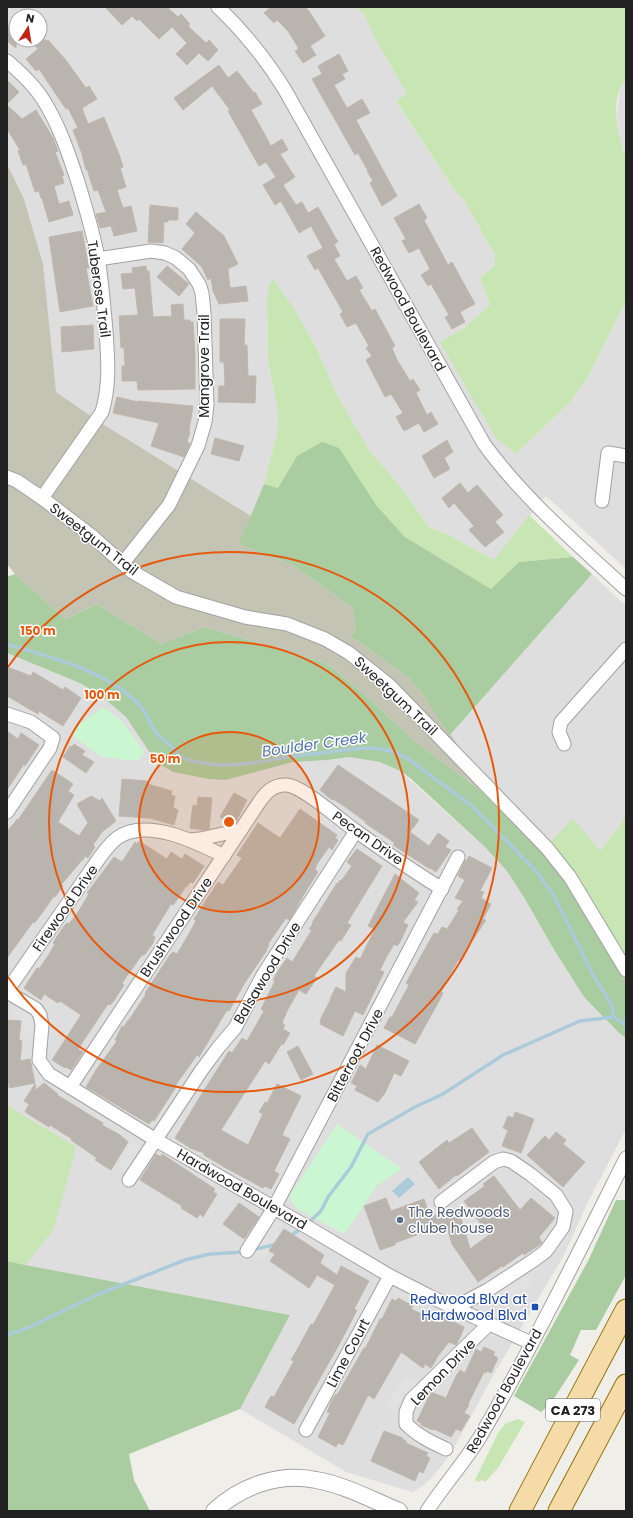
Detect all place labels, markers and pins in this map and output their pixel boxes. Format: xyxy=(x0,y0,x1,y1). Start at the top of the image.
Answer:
centre of rings xyxy=(222,815,236,829)
place label: The Redwoods clube house xyxy=(408,1202,510,1238)
marker: The Redwoods clube house xyxy=(395,1215,405,1225)
place label: Redwood Blvd at Hardwood Blvd xyxy=(410,1289,527,1325)
marker: Redwood Blvd at Hardwood Blvd xyxy=(530,1302,540,1312)

